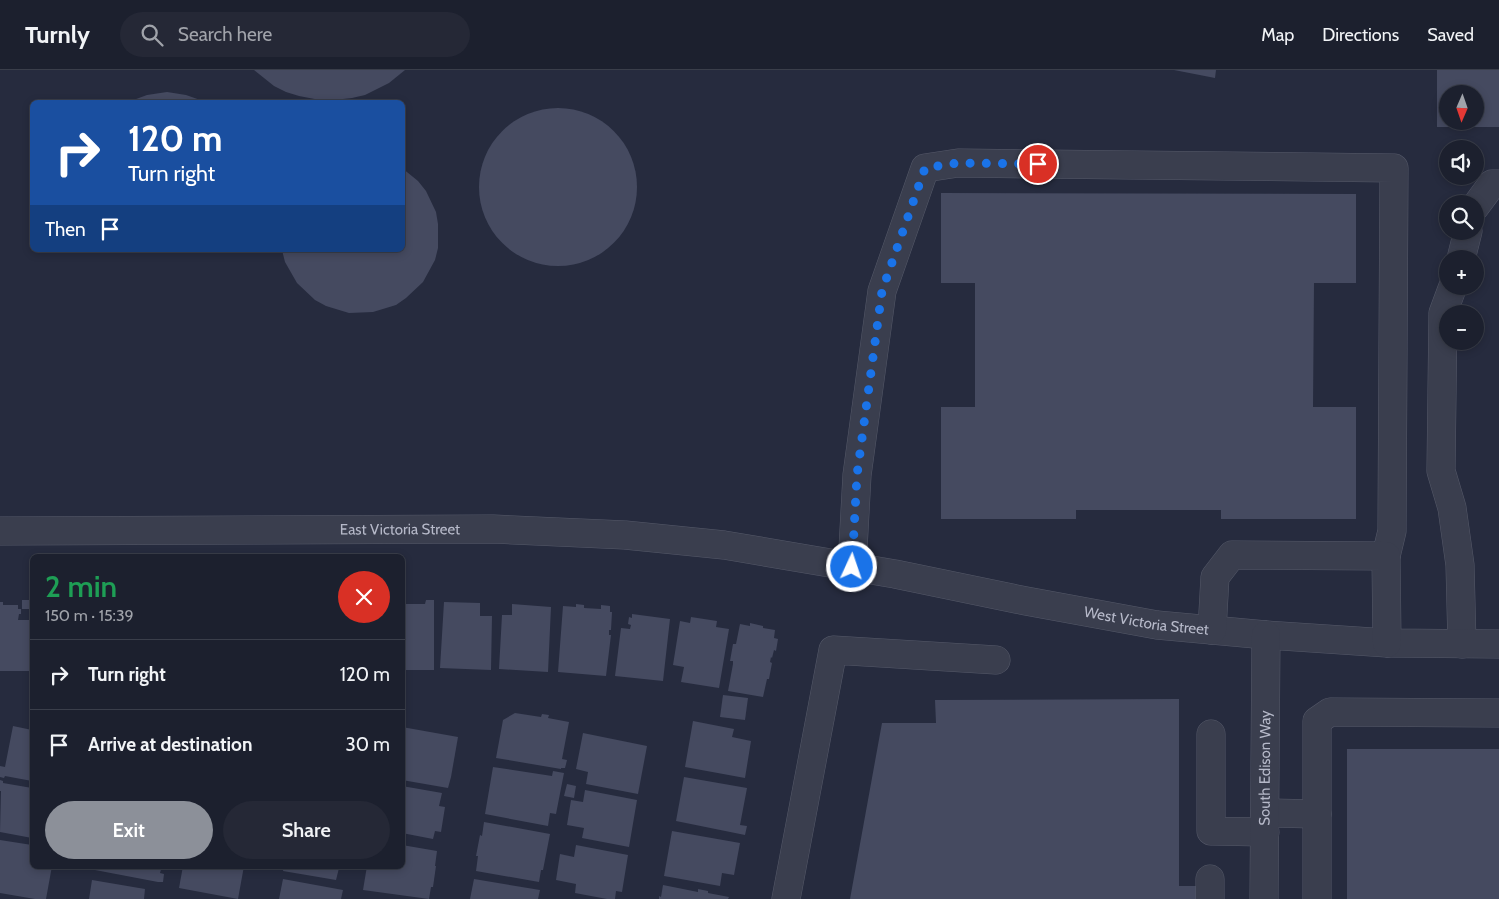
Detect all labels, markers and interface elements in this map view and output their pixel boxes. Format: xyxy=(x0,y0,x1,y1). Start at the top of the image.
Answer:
search box xyxy=(120,12,470,57)
text: Turnly xyxy=(25,20,90,49)
icon: search xyxy=(138,21,166,49)
text: Search here xyxy=(178,23,272,46)
text: Map xyxy=(1261,24,1294,46)
text: Directions xyxy=(1322,24,1399,46)
text: Saved xyxy=(1427,24,1474,46)
north arrow xyxy=(1439,85,1484,130)
map controls xyxy=(1439,85,1484,350)
text: 120 m xyxy=(128,117,222,160)
icon: right xyxy=(45,120,110,185)
button: sound xyxy=(1439,140,1484,185)
pin xyxy=(1017,143,1059,185)
icon: arrive xyxy=(1024,150,1052,178)
text: Turn right xyxy=(128,160,215,187)
button: search xyxy=(1439,195,1484,240)
icon: arrive xyxy=(96,215,124,243)
text: Then xyxy=(45,218,86,241)
button: + xyxy=(1439,250,1484,295)
button: − xyxy=(1439,305,1484,350)
street label: East Victoria Street xyxy=(340,520,460,539)
position arrow xyxy=(825,540,877,592)
text: 2 min xyxy=(45,568,117,605)
button: close xyxy=(338,571,390,623)
street label: West Victoria Street xyxy=(1083,603,1210,639)
text: 150 m · 15:39 xyxy=(45,606,134,625)
icon: right xyxy=(45,661,73,689)
text: Turn right xyxy=(88,663,166,686)
text: 120 m xyxy=(340,663,390,686)
street label: South Edison Way xyxy=(1256,710,1274,826)
icon: arrive xyxy=(45,731,73,759)
text: Arrive at destination xyxy=(88,733,252,756)
text: 30 m xyxy=(346,733,390,756)
button: Exit xyxy=(45,801,213,859)
button: Share xyxy=(223,801,390,859)

